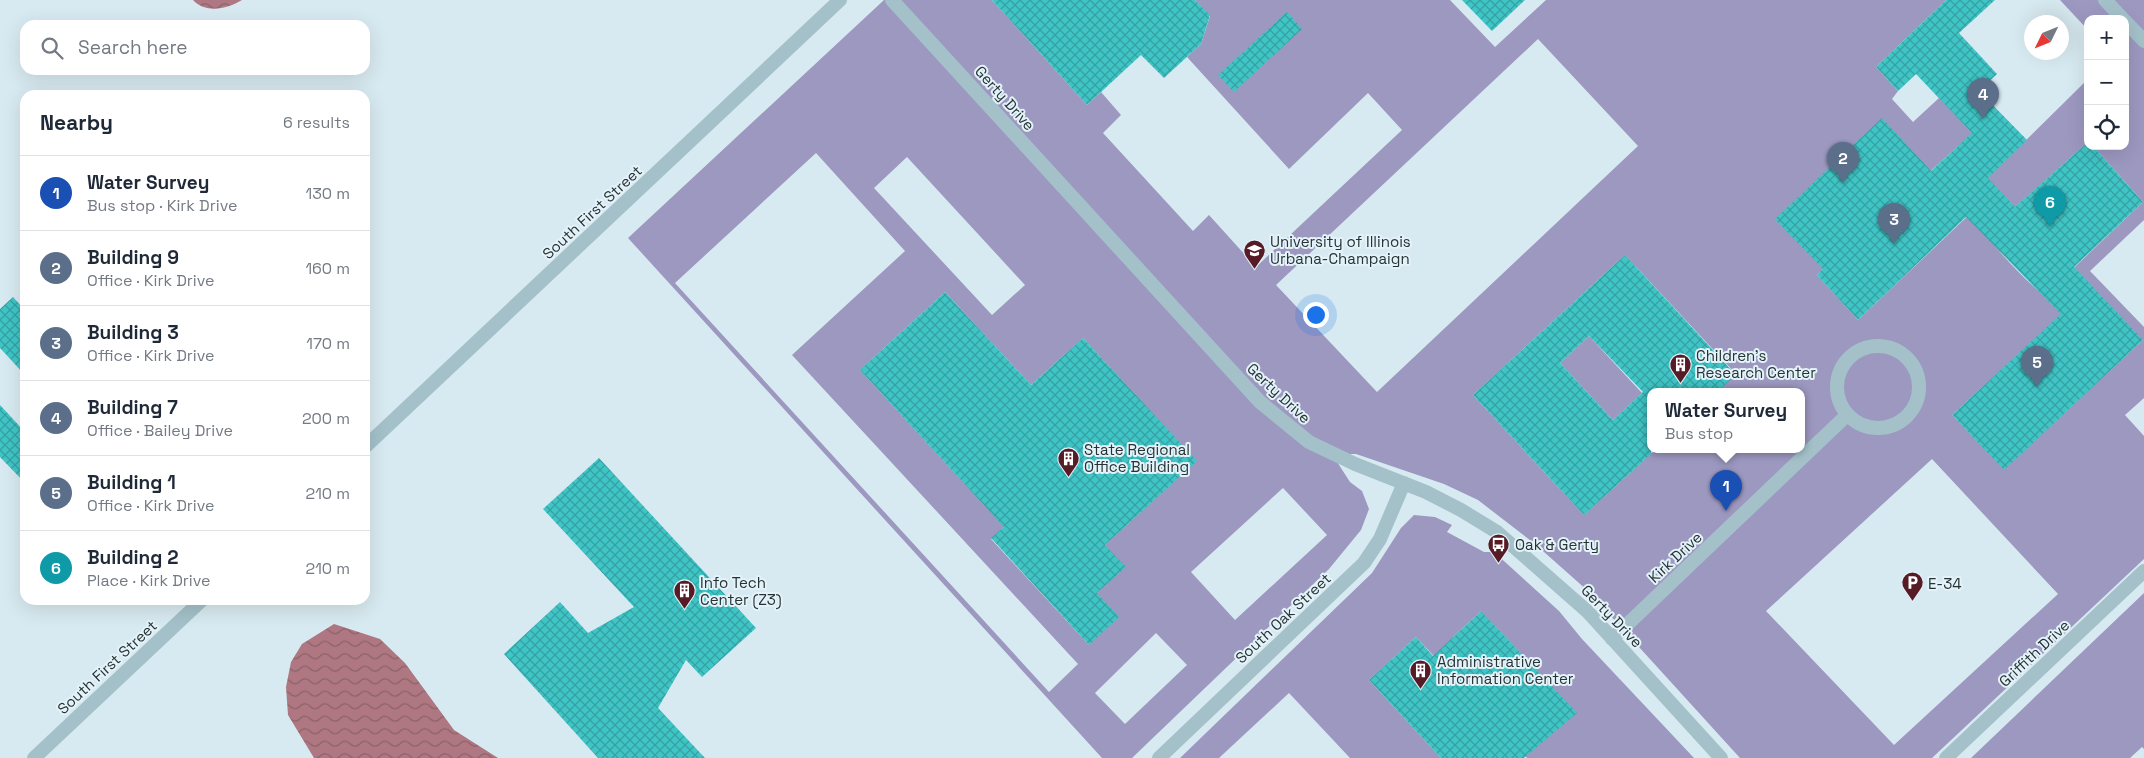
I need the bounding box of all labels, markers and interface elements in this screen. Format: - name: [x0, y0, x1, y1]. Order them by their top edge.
- north arrow: [2024, 15, 2069, 60]
- map controls: [2084, 15, 2129, 150]
- button: +: [2084, 15, 2129, 60]
- search box: [20, 20, 370, 75]
- icon: search: [38, 34, 66, 62]
- text: Search here: [78, 35, 188, 60]
- button: −: [2084, 60, 2129, 105]
- street label: Gerty Drive: [971, 62, 1039, 134]
- pin: 4: [1967, 78, 1999, 119]
- button: locate: [2084, 105, 2129, 150]
- text: Nearby: [40, 109, 113, 136]
- text: 6 results: [283, 112, 350, 133]
- pin: 2: [1827, 142, 1859, 183]
- street label: South First Street: [538, 161, 646, 263]
- text: Water Survey: [87, 170, 209, 195]
- text: 1: [52, 183, 60, 204]
- text: 130 m: [306, 183, 350, 204]
- pin: 6: [2034, 186, 2066, 227]
- text: Bus stop · Kirk Drive: [87, 195, 237, 216]
- pin: 3: [1878, 203, 1910, 244]
- place label: University of Illinois Urbana-Champaign: [1270, 232, 1411, 268]
- school or university icon: University of Illinois Urbana-Champaign: [1242, 238, 1266, 269]
- text: Building 9: [87, 245, 179, 270]
- text: 2: [51, 258, 61, 279]
- text: 160 m: [305, 258, 350, 279]
- text: Office · Kirk Drive: [87, 270, 214, 291]
- your location: [1303, 302, 1329, 328]
- text: Building 3: [87, 320, 179, 345]
- text: 3: [51, 333, 61, 354]
- text: 170 m: [306, 333, 350, 354]
- text: Office · Kirk Drive: [87, 345, 214, 366]
- place label: Children's Research Center: [1696, 346, 1816, 382]
- pin: 5: [2021, 346, 2053, 387]
- building icon: Children's Research Center: [1668, 352, 1692, 383]
- street label: Gerty Drive: [1243, 359, 1315, 427]
- popup: [1647, 388, 1805, 453]
- text: Building 7: [87, 395, 178, 420]
- text: Water Survey: [1665, 398, 1787, 423]
- text: 4: [51, 408, 61, 429]
- text: 200 m: [302, 408, 350, 429]
- text: Office · Bailey Drive: [87, 420, 233, 441]
- text: Bus stop: [1665, 423, 1733, 444]
- place label: State Regional Office Building: [1084, 440, 1190, 476]
- building icon: State Regional Office Building: [1056, 446, 1080, 477]
- text: Building 1: [87, 470, 176, 495]
- pin: 1: [1710, 470, 1742, 511]
- text: 5: [51, 483, 61, 504]
- text: 210 m: [306, 483, 350, 504]
- text: Office · Kirk Drive: [87, 495, 214, 516]
- street label: Kirk Drive: [1644, 527, 1706, 587]
- bus stop icon: Oak & Gerty: [1487, 532, 1511, 563]
- place label: Oak & Gerty: [1515, 535, 1599, 554]
- text: Building 2: [87, 545, 179, 570]
- text: 6: [51, 558, 61, 579]
- text: 210 m: [306, 558, 350, 579]
- street label: South Oak Street: [1231, 569, 1335, 667]
- text: Place · Kirk Drive: [87, 570, 211, 591]
- parking icon: E-34: [1900, 571, 1924, 602]
- place label: Info Tech Center (Z3): [700, 573, 782, 610]
- place label: E-34: [1928, 574, 1962, 593]
- building icon: Info Tech Center (Z3): [672, 579, 696, 610]
- street label: Gerty Drive: [1577, 581, 1647, 652]
- street label: Griffith Drive: [1995, 615, 2073, 691]
- street label: South First Street: [53, 616, 161, 718]
- place label: Administrative Information Center: [1437, 652, 1574, 688]
- building icon: Administrative Information Center: [1409, 658, 1433, 689]

